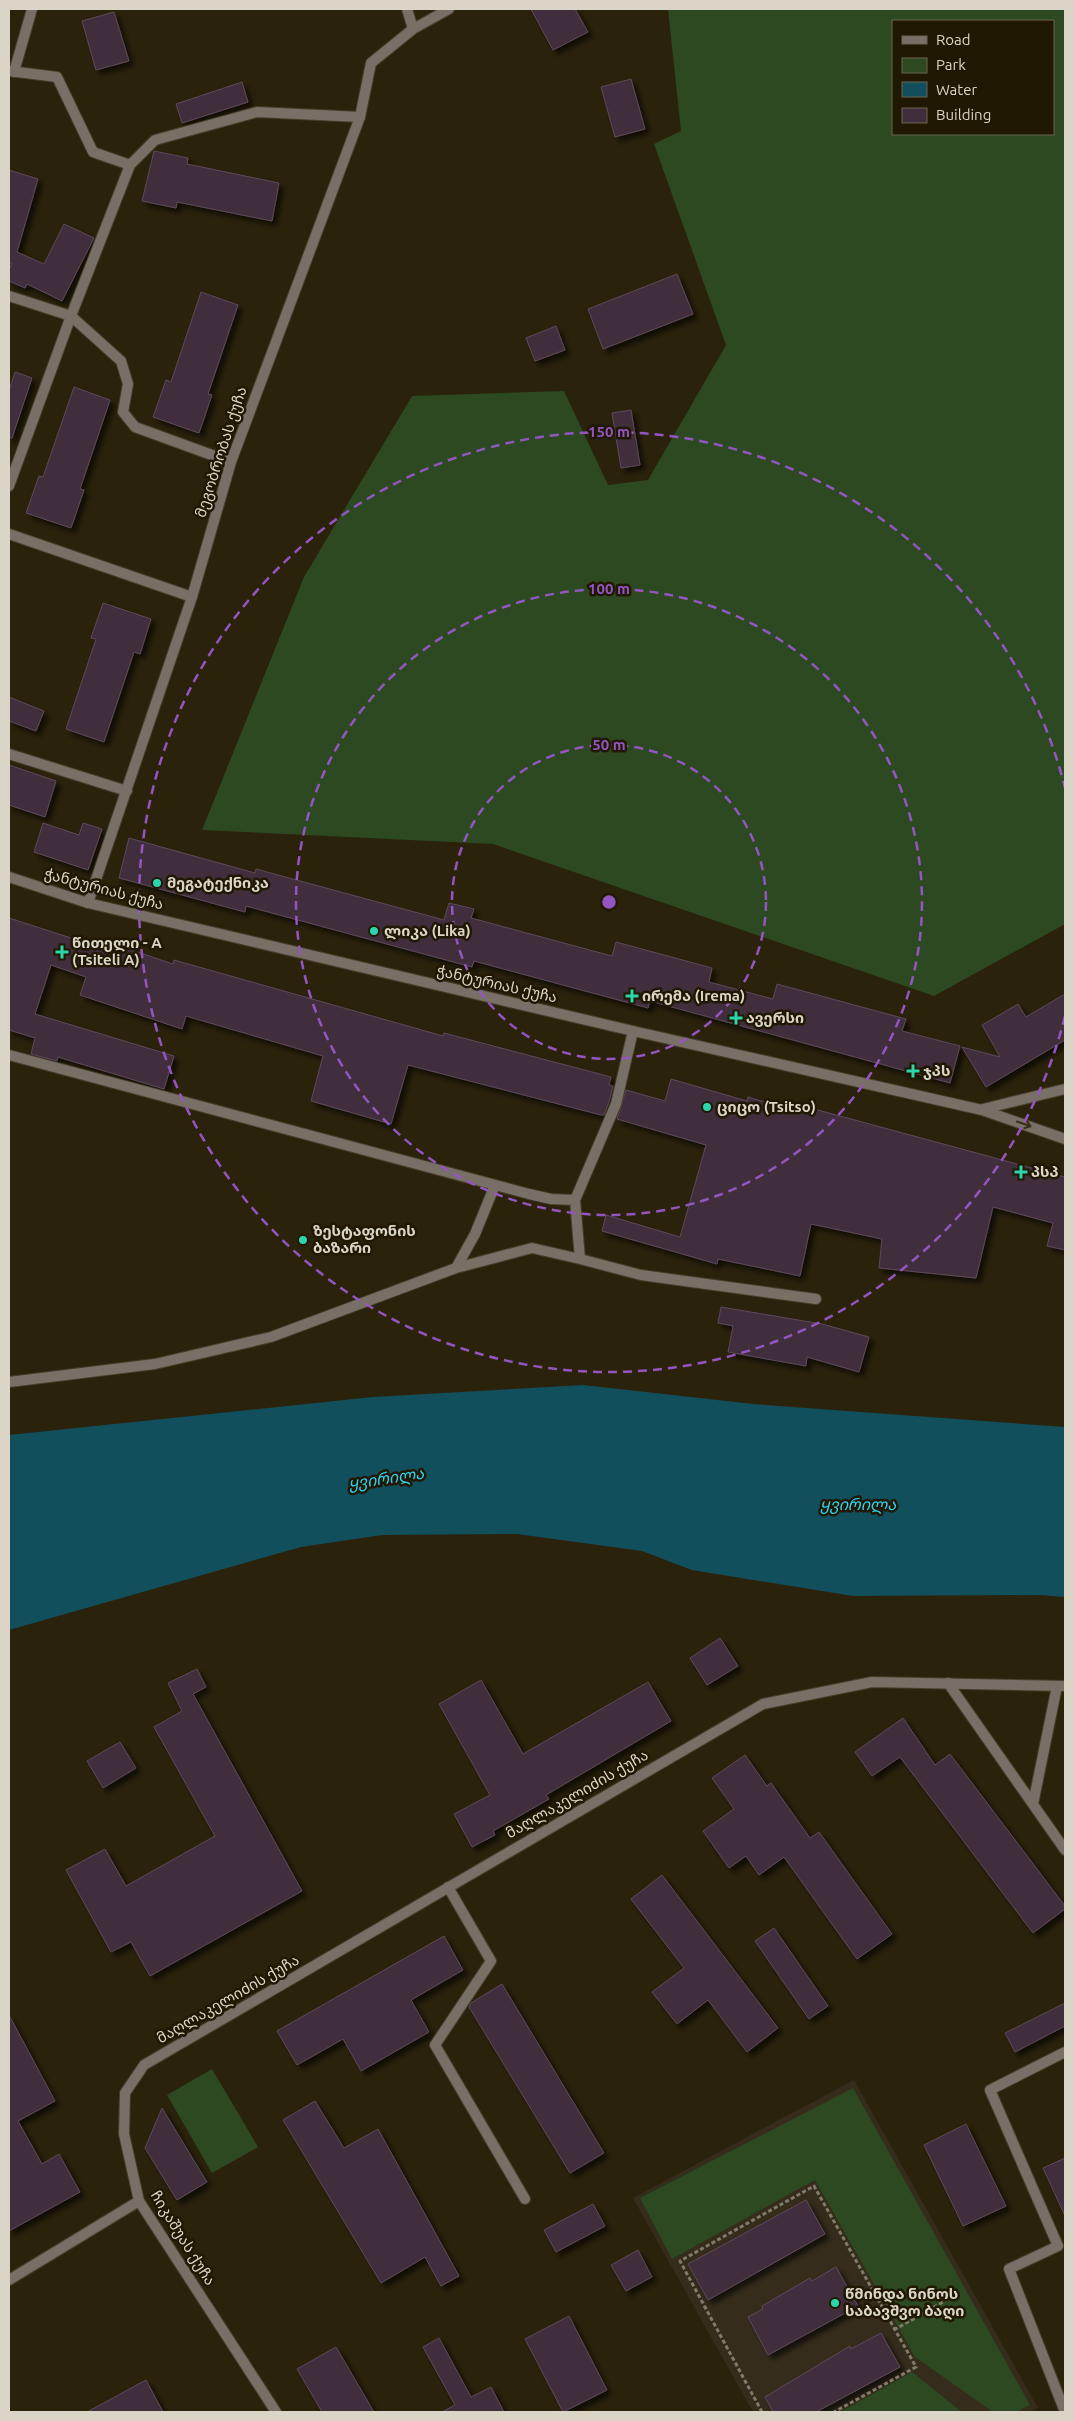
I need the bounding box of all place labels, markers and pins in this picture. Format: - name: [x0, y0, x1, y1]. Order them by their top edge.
- place label: მეგატექნიკა: [167, 874, 269, 892]
- marker: მეგატექნიკა: [151, 877, 163, 889]
- centre of rings: [600, 893, 618, 911]
- place label: ლიკა (Lika): [384, 922, 471, 940]
- marker: ლიკა (Lika): [368, 925, 380, 937]
- place label: წითელი - A (Tsiteli A): [72, 934, 162, 968]
- marker: წითელი - A (Tsiteli A): [56, 946, 68, 958]
- place label: ირემა (Irema): [642, 987, 745, 1005]
- marker: ირემა (Irema): [626, 990, 638, 1002]
- place label: ავერსი: [746, 1009, 804, 1027]
- marker: ავერსი: [730, 1012, 742, 1024]
- place label: ჯპს: [923, 1062, 950, 1080]
- marker: ჯპს: [907, 1065, 919, 1077]
- place label: ციცო (Tsitso): [717, 1098, 816, 1116]
- marker: ციცო (Tsitso): [701, 1101, 713, 1113]
- place label: პსპ: [1031, 1163, 1059, 1180]
- marker: პსპ: [1015, 1166, 1027, 1178]
- place label: ზესტაფონის ბაზარი: [313, 1222, 416, 1256]
- marker: ზესტაფონის ბაზარი: [297, 1234, 309, 1246]
- place label: წმინდა ნინოს საბავშვო ბაღი: [845, 2285, 964, 2320]
- marker: წმინდა ნინოს საბავშვო ბაღი: [829, 2297, 841, 2309]

